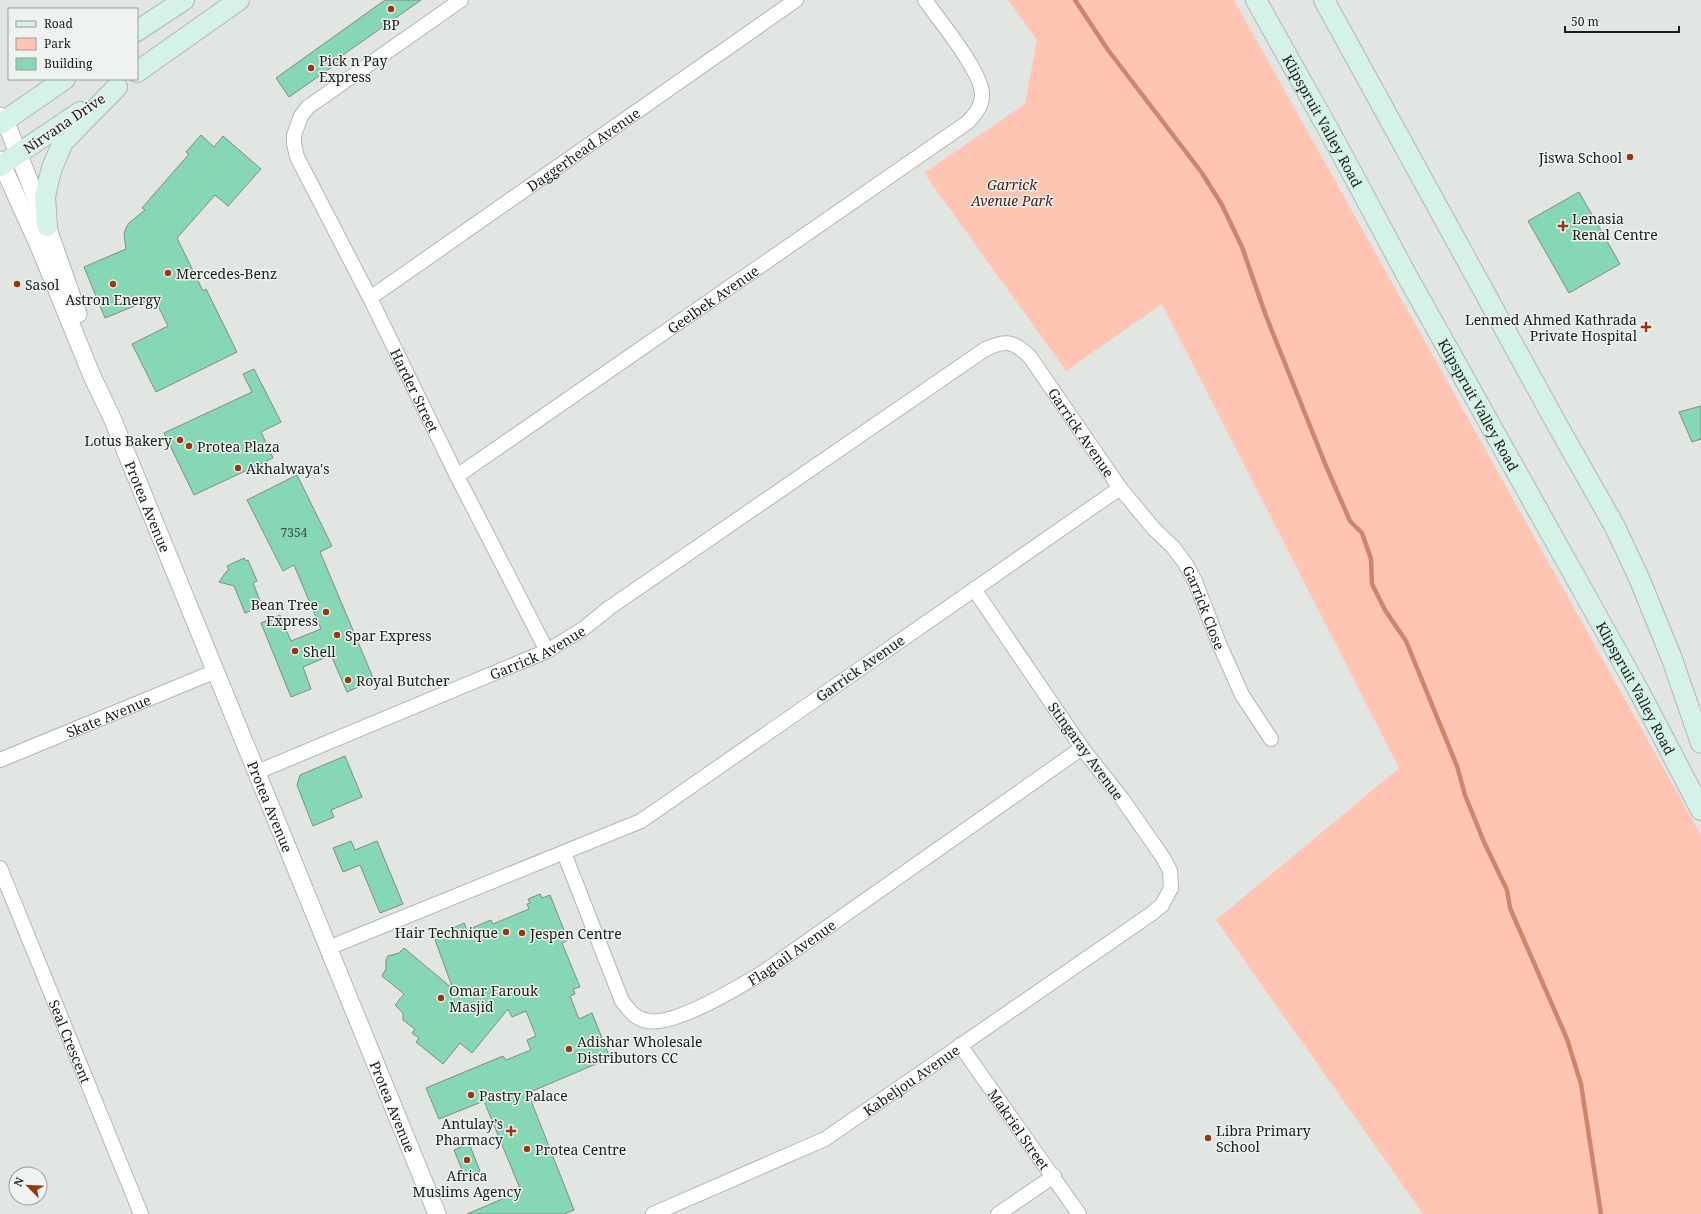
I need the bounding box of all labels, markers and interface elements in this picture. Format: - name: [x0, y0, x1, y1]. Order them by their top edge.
- marker: BP: [386, 4, 396, 14]
- legend: [8, 8, 138, 80]
- scale bar: [1565, 8, 1679, 34]
- text: 50 m: [1571, 13, 1599, 30]
- text: Road: [44, 15, 74, 32]
- place label: BP: [382, 15, 400, 34]
- text: Park: [44, 35, 72, 52]
- place label: Pick n Pay Express: [319, 51, 387, 86]
- street label: Klipspruit Valley Road: [1279, 51, 1367, 191]
- text: Building: [44, 55, 93, 72]
- marker: Pick n Pay Express: [306, 63, 316, 73]
- street label: Nirvana Drive: [19, 89, 109, 157]
- street label: Daggerhead Avenue: [523, 103, 643, 195]
- place label: Jiswa School: [1538, 148, 1623, 167]
- marker: Jiswa School: [1625, 152, 1635, 162]
- park label: Garrick Avenue Park: [970, 175, 1054, 210]
- place label: Lenasia Renal Centre: [1572, 209, 1658, 244]
- marker: Lenasia Renal Centre: [1557, 220, 1569, 232]
- street label: Geelbek Avenue: [663, 261, 762, 337]
- place label: Mercedes-Benz: [176, 264, 277, 283]
- marker: Mercedes-Benz: [163, 268, 173, 278]
- place label: Sasol: [25, 275, 60, 294]
- marker: Sasol: [12, 279, 22, 289]
- marker: Astron Energy: [108, 279, 118, 289]
- place label: Astron Energy: [65, 290, 161, 309]
- place label: Lenmed Ahmed Kathrada Private Hospital: [1465, 310, 1638, 345]
- marker: Lenmed Ahmed Kathrada Private Hospital: [1640, 321, 1652, 333]
- street label: Klipspruit Valley Road: [1434, 335, 1524, 475]
- street label: Harder Street: [386, 345, 444, 435]
- street label: Garrick Avenue: [1044, 384, 1119, 481]
- place label: Lotus Bakery: [84, 431, 172, 450]
- marker: Lotus Bakery: [175, 435, 185, 445]
- place label: Protea Plaza: [197, 437, 280, 456]
- marker: Protea Plaza: [184, 441, 194, 451]
- street label: Protea Avenue: [121, 458, 175, 555]
- place label: Akhalwaya's: [246, 459, 329, 478]
- marker: Akhalwaya's: [233, 463, 243, 473]
- house number: 7354: [281, 524, 308, 541]
- street label: Garrick Close: [1179, 562, 1230, 652]
- place label: Bean Tree Express: [251, 595, 318, 630]
- marker: Bean Tree Express: [321, 607, 331, 617]
- street label: Klipspruit Valley Road: [1592, 618, 1680, 758]
- street label: Garrick Avenue: [487, 620, 589, 683]
- place label: Spar Express: [345, 626, 431, 645]
- marker: Spar Express: [332, 630, 342, 640]
- street label: Garrick Avenue: [812, 630, 908, 706]
- place label: Shell: [303, 642, 336, 661]
- marker: Shell: [290, 646, 300, 656]
- place label: Royal Butcher: [356, 671, 450, 690]
- marker: Royal Butcher: [343, 675, 353, 685]
- street label: Skate Avenue: [63, 690, 153, 741]
- street label: Stingaray Avenue: [1044, 698, 1128, 804]
- street label: Protea Avenue: [243, 758, 298, 855]
- street label: Flagtail Avenue: [744, 915, 839, 989]
- place label: Hair Technique: [395, 923, 498, 942]
- place label: Jespen Centre: [529, 924, 622, 943]
- marker: Hair Technique: [501, 927, 511, 937]
- marker: Jespen Centre: [517, 928, 527, 938]
- place label: Omar Farouk Masjid: [449, 981, 539, 1016]
- marker: Omar Farouk Masjid: [436, 993, 446, 1003]
- street label: Seal Crescent: [45, 997, 96, 1086]
- place label: Adishar Wholesale Distributors CC: [577, 1032, 702, 1067]
- street label: Kabeljou Avenue: [859, 1040, 963, 1120]
- marker: Adishar Wholesale Distributors CC: [564, 1044, 574, 1054]
- street label: Protea Avenue: [366, 1058, 420, 1155]
- street label: Makriel Street: [984, 1085, 1054, 1174]
- place label: Pastry Palace: [479, 1086, 568, 1105]
- marker: Pastry Palace: [466, 1090, 476, 1100]
- place label: Antulay’s Pharmacy: [435, 1114, 503, 1149]
- place label: Libra Primary School: [1216, 1121, 1311, 1156]
- marker: Antulay’s Pharmacy: [506, 1126, 516, 1136]
- marker: Libra Primary School: [1203, 1133, 1213, 1143]
- place label: Protea Centre: [535, 1140, 626, 1159]
- marker: Protea Centre: [522, 1144, 532, 1154]
- marker: Africa Muslims Agency: [462, 1155, 472, 1165]
- north arrow: [8, 1166, 48, 1206]
- place label: Africa Muslims Agency: [413, 1166, 521, 1201]
- text: N: [10, 1174, 27, 1189]

